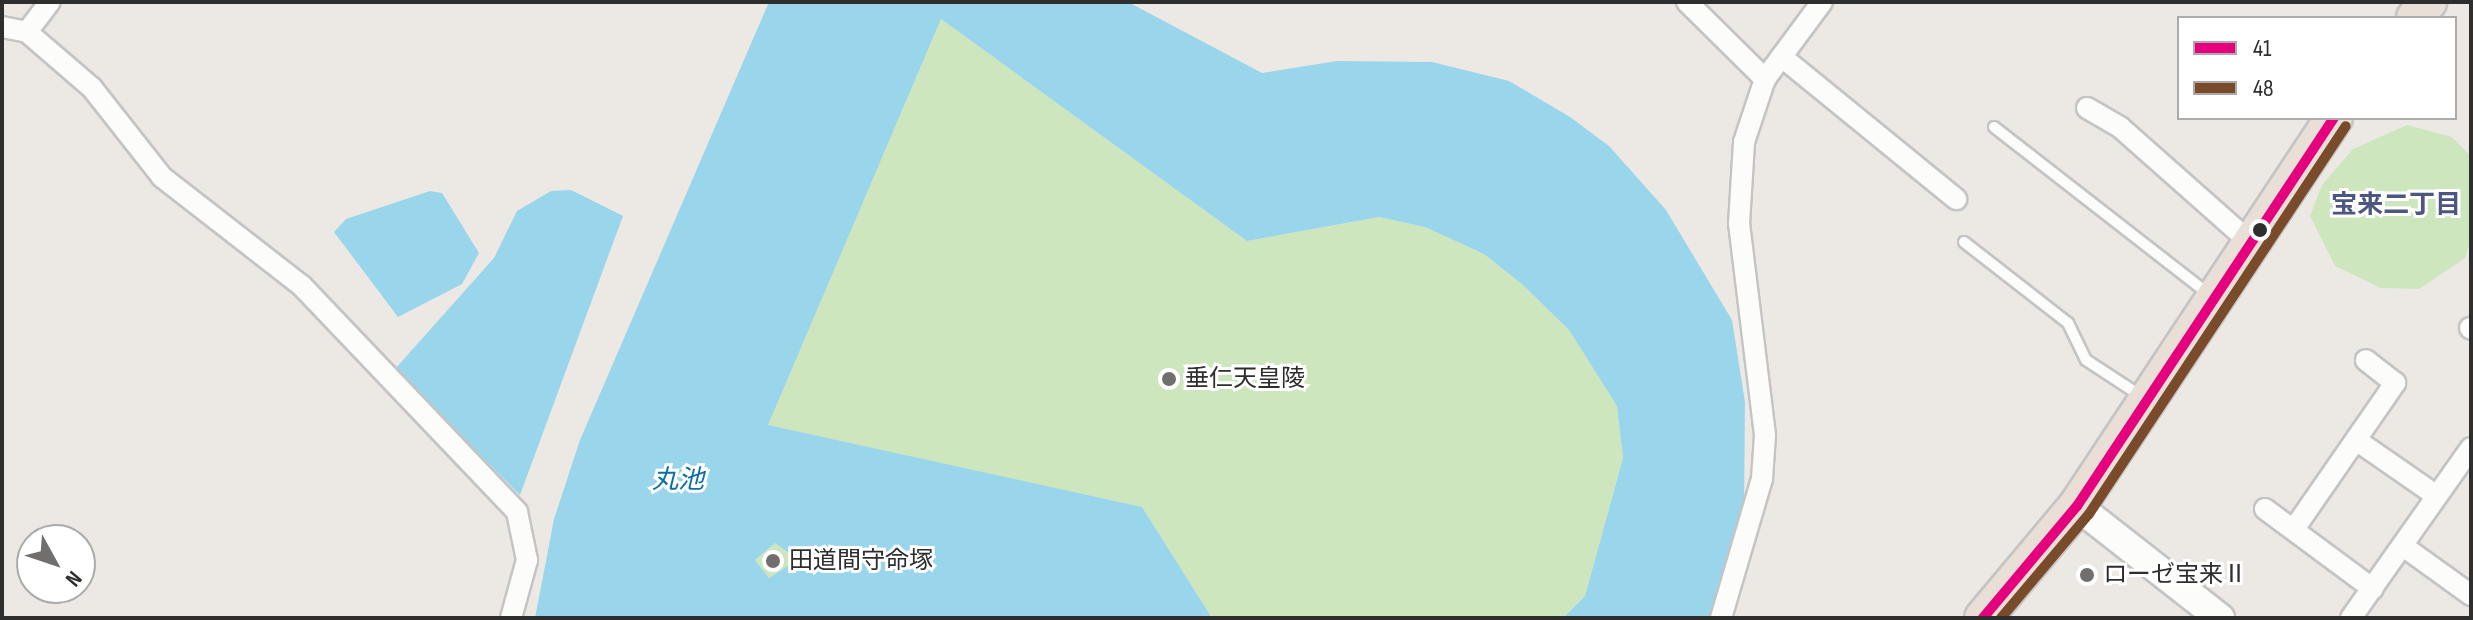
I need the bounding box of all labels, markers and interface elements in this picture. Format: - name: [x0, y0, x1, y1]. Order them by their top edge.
- legend: [2177, 16, 2457, 120]
- text: 41: [2253, 34, 2272, 63]
- text: 48: [2253, 74, 2274, 103]
- district label: 宝来二丁目: [2331, 190, 2461, 222]
- unlabelled marker: [2252, 222, 2268, 238]
- place label: 垂仁天皇陵: [1185, 365, 1305, 393]
- marker: 垂仁天皇陵: [1160, 370, 1178, 388]
- water label: 丸池: [652, 465, 704, 497]
- north arrow: [16, 524, 96, 604]
- place label: 田道間守命塚: [789, 547, 933, 575]
- marker: 田道間守命塚: [764, 552, 782, 570]
- place label: ローゼ宝来Ⅱ: [2103, 561, 2247, 589]
- text: N: [59, 565, 87, 592]
- marker: ローゼ宝来Ⅱ: [2078, 566, 2096, 584]

